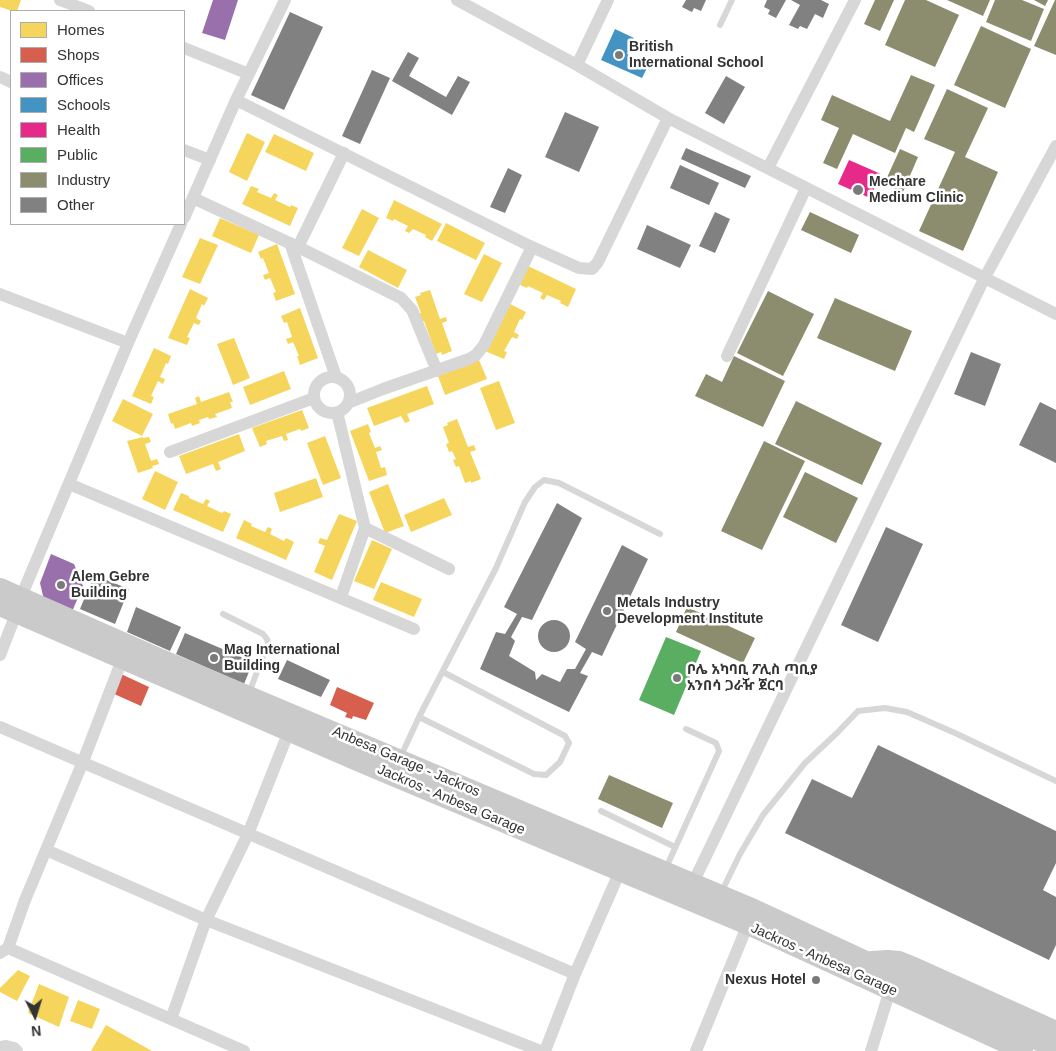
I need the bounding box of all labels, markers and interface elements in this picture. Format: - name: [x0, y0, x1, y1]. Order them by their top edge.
- legend: [10, 10, 185, 225]
- text: Homes: [57, 21, 105, 38]
- place label: British International School: [629, 39, 764, 72]
- text: Shops: [57, 46, 100, 63]
- marker: British International School: [613, 49, 625, 61]
- text: Offices: [57, 71, 103, 88]
- text: Schools: [57, 96, 110, 113]
- text: Health: [57, 121, 100, 138]
- text: Public: [57, 146, 98, 163]
- text: Industry: [57, 171, 110, 188]
- place label: Mechare Medium Clinic: [869, 174, 964, 206]
- marker: Mechare Medium Clinic: [851, 183, 865, 197]
- text: Other: [57, 196, 95, 213]
- place label: Alem Gebre Building: [71, 569, 150, 602]
- marker: Alem Gebre Building: [55, 579, 67, 591]
- place label: Metals Industry Development Institute: [617, 595, 763, 628]
- marker: Metals Industry Development Institute: [601, 605, 613, 617]
- place label: Mag International Building: [224, 642, 340, 674]
- marker: Mag International Building: [208, 652, 220, 664]
- place label: ቦሌ አካባቢ ፖሊስ ጣቢያ አንበሳ ጋራዥ ጀርባ: [687, 662, 818, 694]
- marker: ቦሌ አካባቢ ፖሊስ ጣቢያ አንበሳ ጋራዥ ጀርባ: [671, 672, 683, 684]
- street label: Anbesa Garage - Jackros: [330, 723, 482, 801]
- street label: Jackros - Anbesa Garage: [375, 761, 527, 839]
- street label: Jackros - Anbesa Garage: [748, 920, 900, 1000]
- place label: Nexus Hotel: [725, 972, 806, 988]
- marker: Nexus Hotel: [810, 974, 822, 986]
- north arrow: [10, 991, 60, 1041]
- text: N: [31, 1023, 42, 1039]

